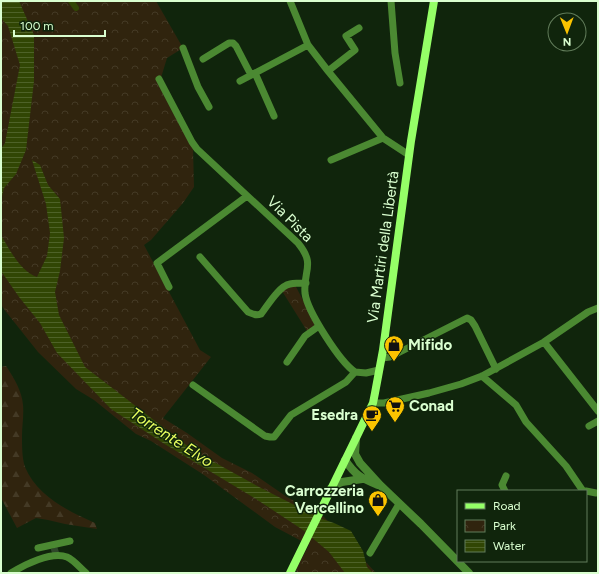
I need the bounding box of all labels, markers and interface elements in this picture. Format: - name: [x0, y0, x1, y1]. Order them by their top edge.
- scale bar: [14, 12, 105, 38]
- north arrow: [547, 12, 587, 52]
- text: 100 m: [20, 19, 54, 33]
- text: N: [563, 35, 572, 48]
- street label: Via Martiri della Libertà: [363, 170, 403, 324]
- street label: Via Pista: [263, 192, 317, 246]
- shop icon: Mifido: [383, 334, 405, 362]
- place label: Mifido: [408, 336, 453, 354]
- supermarket icon: Conad: [384, 395, 406, 423]
- place label: Conad: [409, 397, 454, 415]
- water label: Torrente Elvo: [127, 404, 217, 471]
- cafe icon: Esedra: [361, 404, 383, 432]
- place label: Esedra: [311, 406, 358, 424]
- place label: Carrozzeria Vercellino: [285, 482, 364, 517]
- shop icon: Carrozzeria Vercellino: [367, 489, 389, 517]
- legend: [457, 490, 587, 562]
- text: Road: [493, 499, 521, 513]
- text: Park: [493, 519, 516, 533]
- text: Water: [493, 539, 525, 553]

